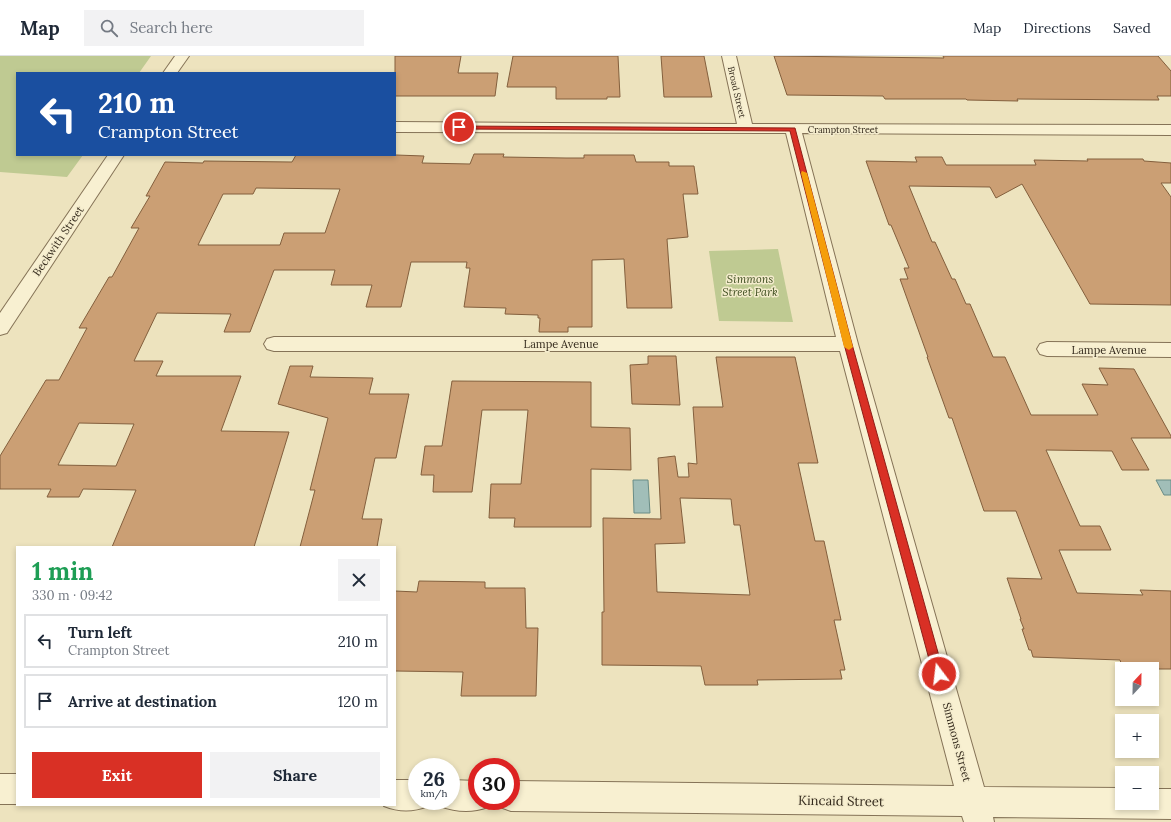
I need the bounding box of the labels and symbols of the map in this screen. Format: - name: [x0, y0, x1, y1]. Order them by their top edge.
- street label: Broad Street: [726, 65, 748, 119]
- pin: [442, 110, 476, 144]
- street label: Crampton Street: [808, 124, 879, 135]
- street label: Beckwith Street: [29, 203, 87, 279]
- park label: Simmons Street Park: [722, 272, 778, 299]
- street label: Lampe Avenue: [524, 337, 598, 351]
- street label: Lampe Avenue: [1072, 343, 1146, 357]
- position arrow: [918, 653, 960, 695]
- north arrow: [1115, 662, 1159, 706]
- street label: Simmons Street: [940, 701, 974, 784]
- speed limit sign: 30: [468, 758, 520, 810]
- street label: Kincaid Street: [798, 792, 884, 810]

